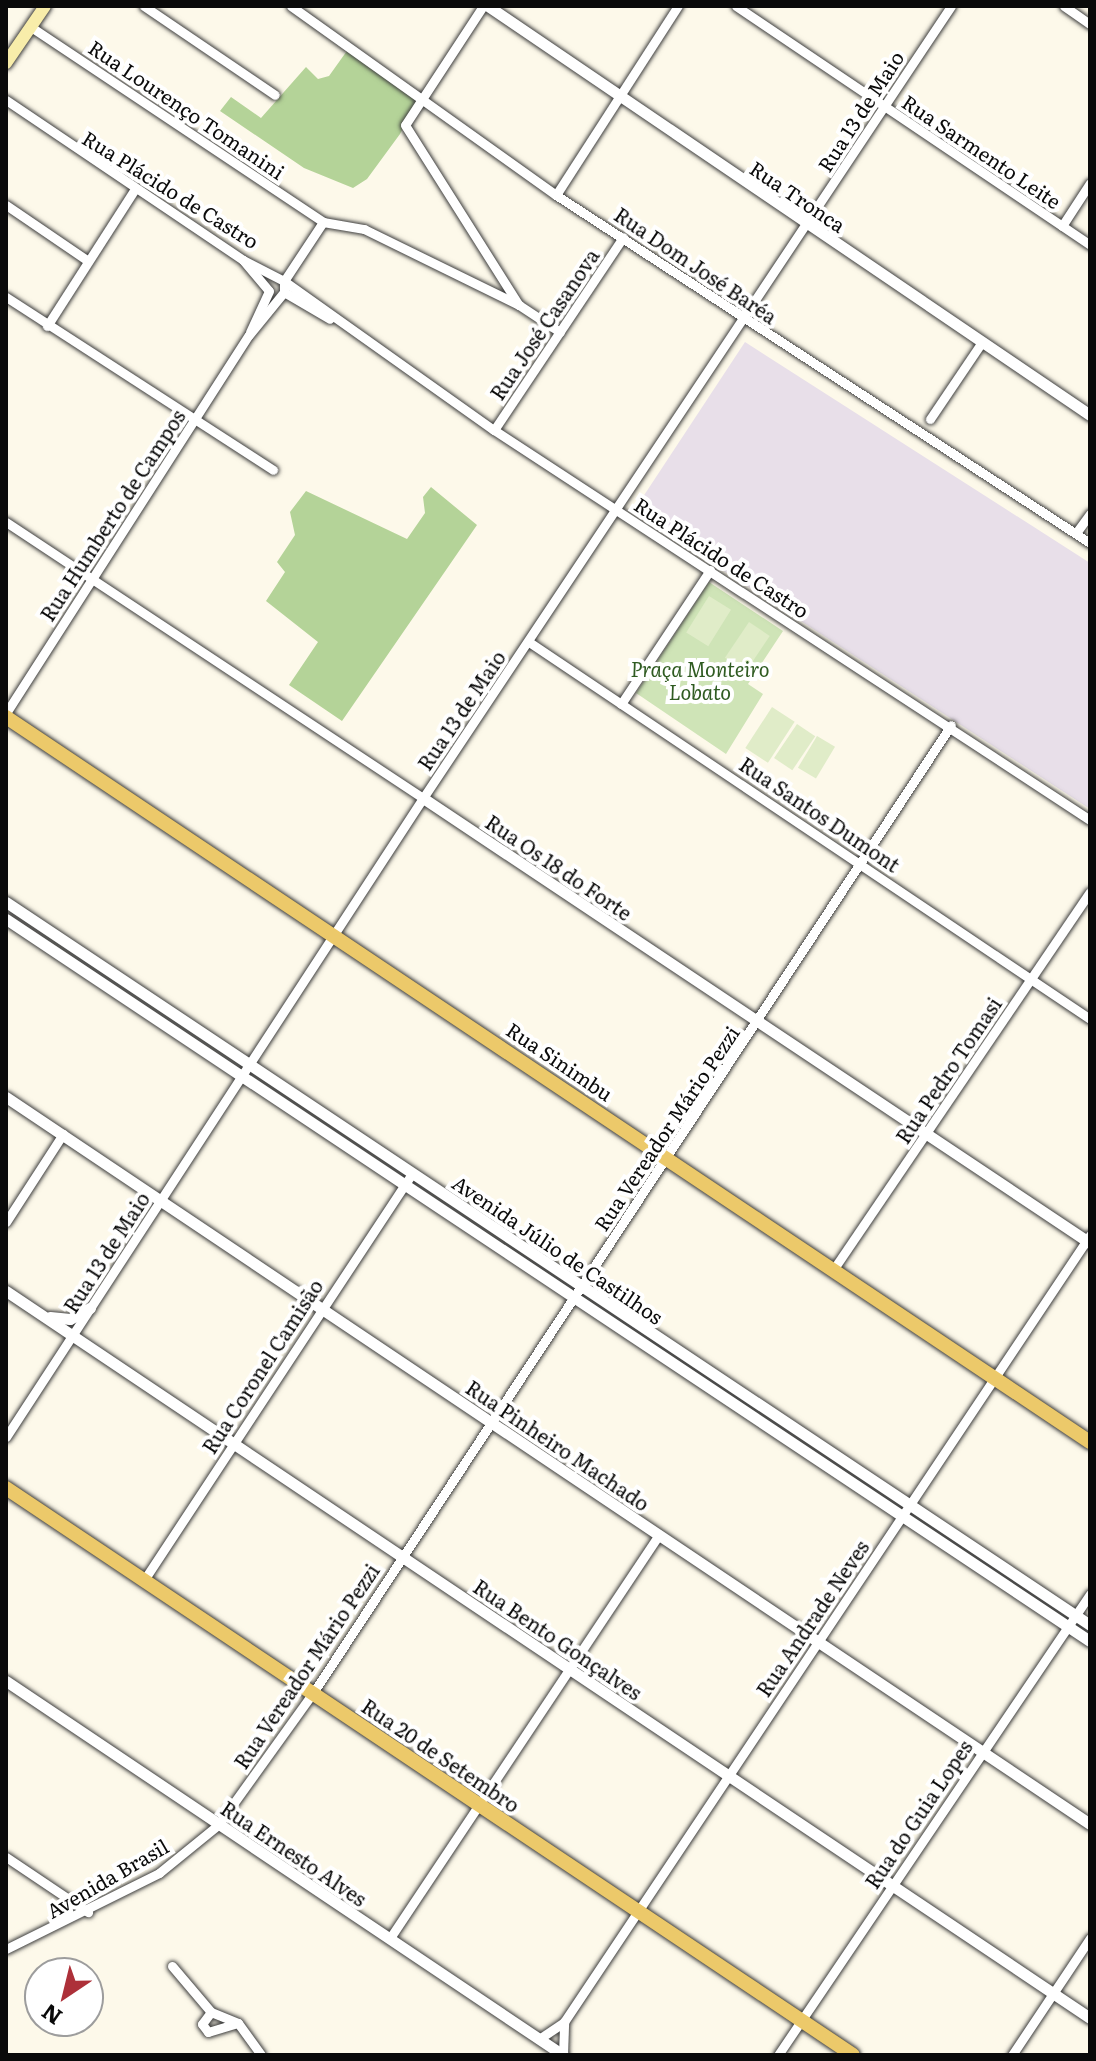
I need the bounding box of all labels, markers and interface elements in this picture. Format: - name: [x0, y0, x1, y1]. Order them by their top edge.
- street label: Rua Lourenço Tomanini: [85, 34, 289, 184]
- street label: Rua 13 de Maio: [812, 46, 908, 176]
- street label: Rua Sarmento Leite: [898, 89, 1066, 213]
- street label: Rua Plácido de Castro: [79, 125, 263, 253]
- street label: Rua Tronca: [746, 155, 850, 237]
- street label: Rua Dom José Baréa: [610, 202, 782, 328]
- street label: Rua José Casanova: [485, 244, 603, 404]
- street label: Rua Humberto de Campos: [35, 405, 189, 625]
- street label: Rua Plácido de Castro: [630, 492, 814, 622]
- street label: Rua 13 de Maio: [412, 646, 510, 774]
- park label: Praça Monteiro Lobato: [630, 656, 770, 703]
- street label: Rua Santos Dumont: [735, 751, 905, 877]
- street label: Rua Os 18 do Forte: [481, 809, 637, 925]
- street label: Rua Pedro Tomasi: [890, 992, 1006, 1148]
- street label: Rua Sinimbu: [502, 1017, 618, 1105]
- street label: Rua Vereador Mário Pezzi: [588, 1021, 744, 1235]
- street label: Avenida Júlio de Castilhos: [448, 1170, 668, 1328]
- street label: Rua 13 de Maio: [58, 1187, 154, 1317]
- street label: Rua Coronel Camisão: [197, 1274, 327, 1458]
- street label: Rua Pinheiro Machado: [462, 1375, 654, 1515]
- street label: Rua Andrade Neves: [751, 1535, 873, 1701]
- street label: Rua Vereador Mário Pezzi: [228, 1559, 384, 1773]
- street label: Rua Bento Gonçalves: [469, 1574, 647, 1704]
- street label: Rua 20 de Setembro: [358, 1693, 524, 1817]
- street label: Rua do Guia Lopes: [859, 1735, 977, 1893]
- street label: Rua Ernesto Alves: [217, 1795, 371, 1911]
- street label: Avenida Brasil: [42, 1833, 172, 1923]
- north arrow: [24, 1957, 104, 2037]
- text: N: [34, 1997, 68, 2034]

